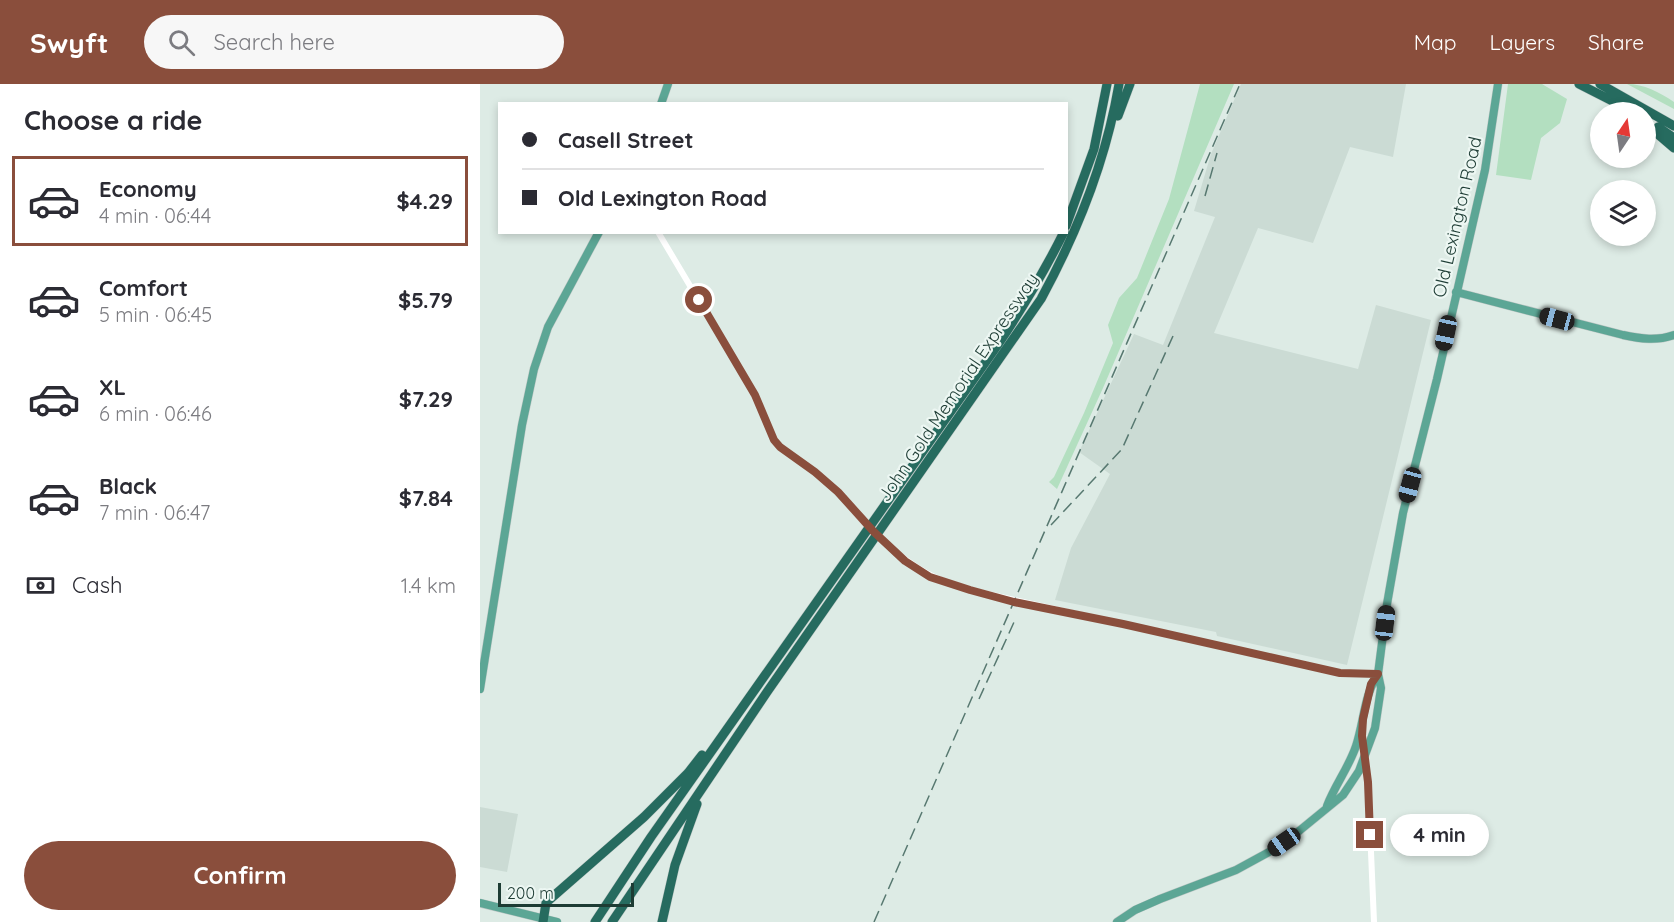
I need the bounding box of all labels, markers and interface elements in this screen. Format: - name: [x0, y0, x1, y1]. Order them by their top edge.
- search box: [144, 15, 564, 69]
- text: Swyft: [30, 25, 108, 60]
- icon: search: [165, 26, 198, 59]
- text: Search here: [213, 28, 335, 56]
- text: Map: [1414, 29, 1457, 55]
- text: Layers: [1490, 29, 1555, 55]
- text: Share: [1588, 29, 1644, 55]
- north arrow: [1590, 102, 1656, 168]
- map controls: [1590, 102, 1656, 246]
- text: Choose a ride: [24, 103, 202, 137]
- text: Casell Street: [558, 126, 693, 154]
- street label: Old Lexington Road: [1427, 134, 1487, 300]
- icon: car: [27, 174, 81, 228]
- text: Economy: [99, 175, 197, 203]
- button: layers: [1590, 180, 1656, 246]
- text: Old Lexington Road: [558, 184, 767, 212]
- text: $4.29: [396, 187, 453, 215]
- text: 4 min · 06:44: [99, 203, 211, 228]
- street label: John Gold Memorial Expressway: [873, 268, 1043, 506]
- icon: car: [27, 273, 81, 327]
- text: Comfort: [99, 274, 188, 302]
- text: $5.79: [398, 286, 453, 314]
- route start: [685, 286, 712, 313]
- text: 5 min · 06:45: [99, 302, 212, 327]
- car: [1537, 306, 1577, 332]
- car: [1433, 314, 1459, 352]
- icon: car: [27, 372, 81, 426]
- text: XL: [99, 373, 126, 401]
- text: $7.29: [399, 385, 453, 413]
- text: 6 min · 06:46: [99, 401, 212, 426]
- car: [1397, 465, 1423, 505]
- icon: car: [27, 471, 81, 525]
- text: Black: [99, 472, 157, 500]
- text: $7.84: [399, 484, 453, 512]
- text: 7 min · 06:47: [99, 500, 210, 525]
- icon: cash: [24, 569, 57, 602]
- text: Cash: [72, 571, 123, 599]
- text: 1.4 km: [401, 573, 456, 598]
- car: [1374, 604, 1396, 642]
- callout: 4 min: [1391, 814, 1490, 856]
- route end: [1356, 821, 1383, 848]
- text: 4 min: [1413, 822, 1466, 847]
- car: [1264, 824, 1304, 860]
- button: Confirm: [24, 841, 456, 910]
- scale bar: [498, 880, 634, 908]
- text: 200 m: [507, 883, 554, 903]

